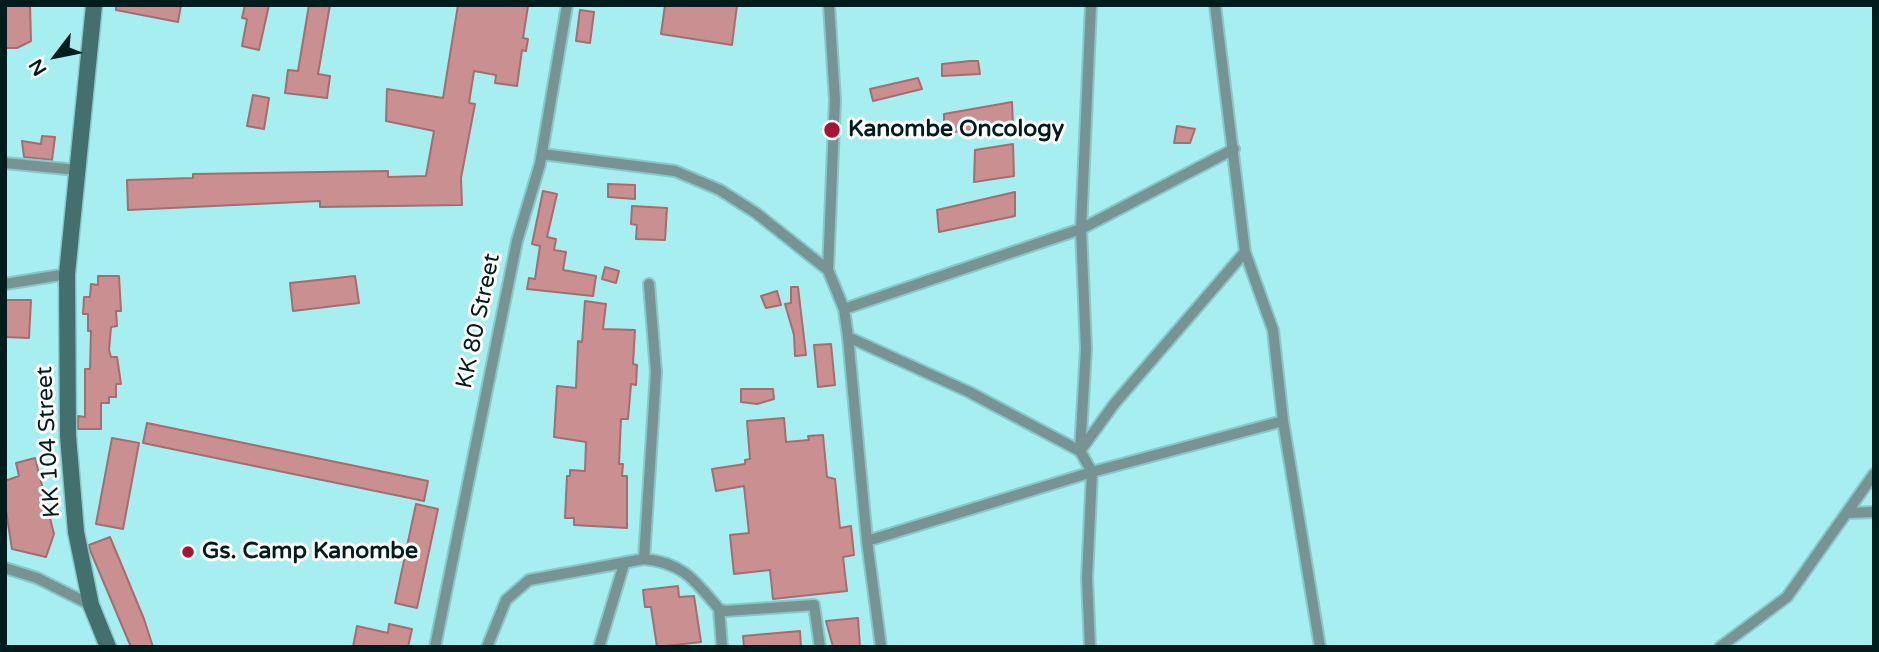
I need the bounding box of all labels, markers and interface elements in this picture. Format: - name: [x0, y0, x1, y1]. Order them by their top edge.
- north arrow: [21, 21, 91, 91]
- text: N: [25, 55, 52, 79]
- place label: Kanombe Oncology: [848, 116, 1064, 144]
- marker: Kanombe Oncology: [822, 120, 842, 140]
- street label: KK 80 Street: [451, 251, 507, 391]
- street label: KK 104 Street: [31, 365, 67, 519]
- place label: Gs. Camp Kanombe: [202, 538, 418, 566]
- marker: Gs. Camp Kanombe: [180, 544, 196, 560]

